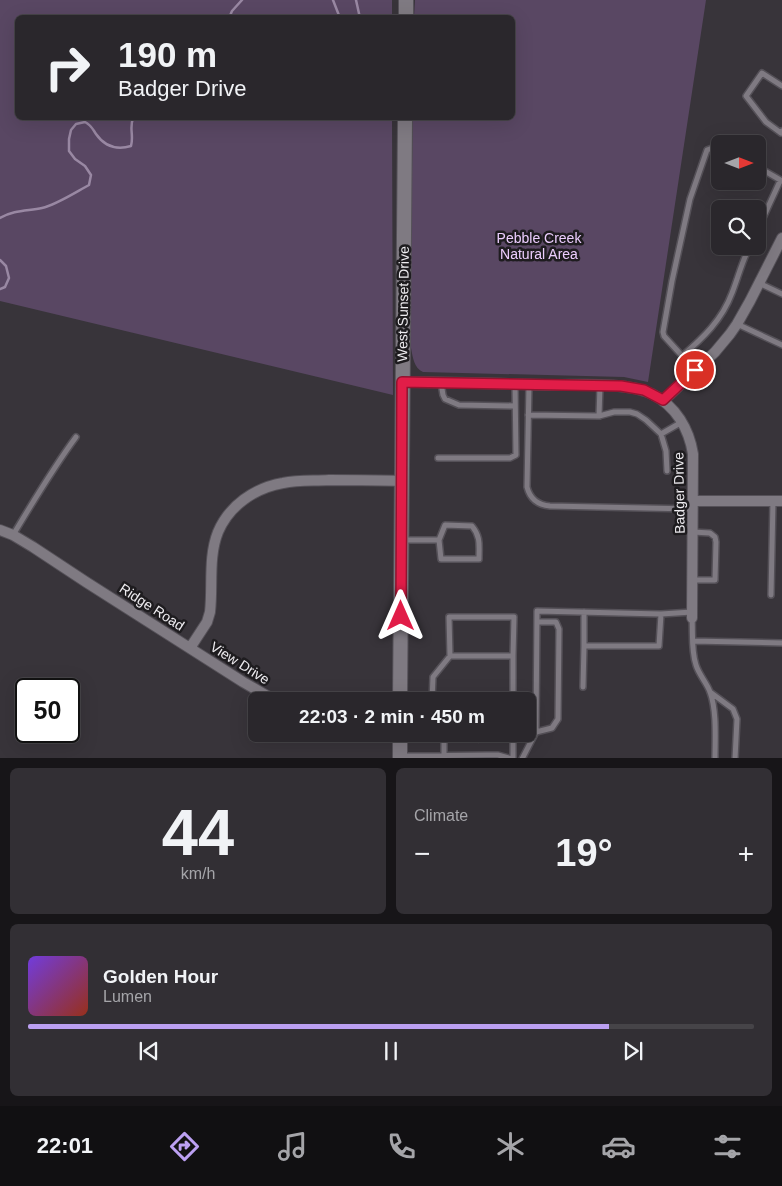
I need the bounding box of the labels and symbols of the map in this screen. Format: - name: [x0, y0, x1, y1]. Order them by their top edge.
- north arrow: [711, 135, 766, 190]
- park label: Pebble Creek Natural Area: [497, 230, 582, 262]
- street label: West Sunset Drive: [394, 246, 412, 362]
- pin: [674, 349, 716, 391]
- street label: Badger Drive: [670, 452, 688, 534]
- street label: Ridge Road: [117, 580, 187, 634]
- position arrow: [374, 589, 426, 641]
- street label: View Drive: [207, 639, 273, 688]
- speed limit sign: 50: [15, 678, 80, 743]

